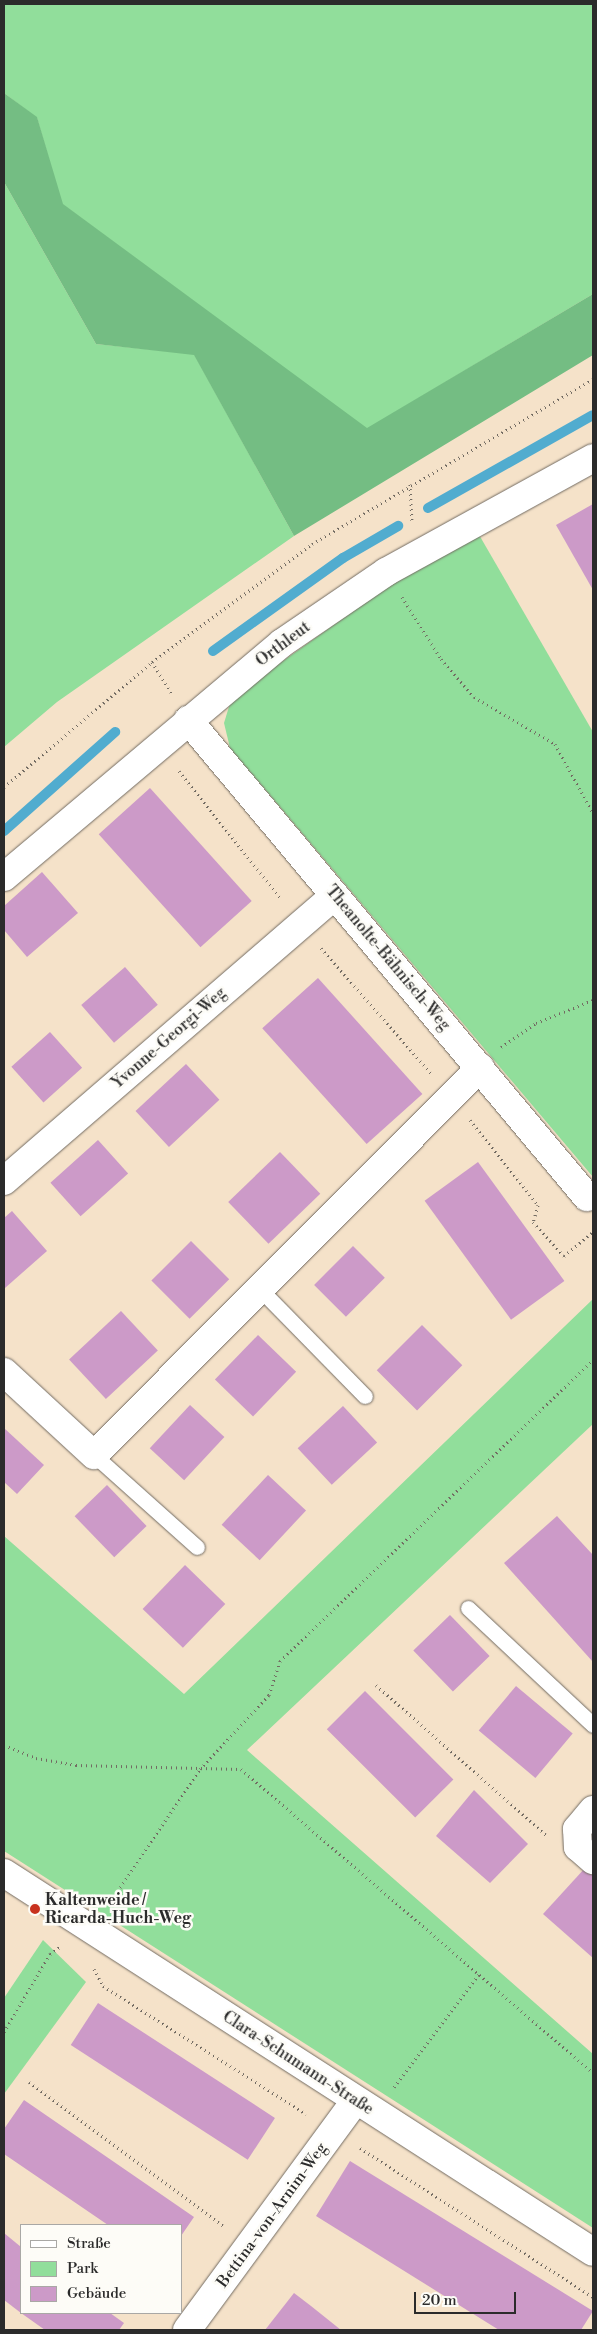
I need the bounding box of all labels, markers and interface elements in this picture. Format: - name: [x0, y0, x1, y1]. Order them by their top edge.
- street label: Orthleut: [252, 617, 314, 671]
- street label: Theanolte-Bähnisch-Weg: [322, 882, 454, 1034]
- street label: Yvonne-Georgi-Weg: [108, 983, 230, 1093]
- place label: Kaltenweide / Ricarda-Huch-Weg: [45, 1890, 191, 1928]
- marker: Kaltenweide / Ricarda-Huch-Weg: [29, 1903, 41, 1915]
- street label: Clara-Schumann-Straße: [219, 2007, 377, 2119]
- street label: Bettina-von-Arnim-Weg: [213, 2139, 331, 2291]
- legend: [20, 2224, 182, 2314]
- text: Straße: [67, 2234, 111, 2253]
- text: Park: [67, 2259, 98, 2278]
- scale bar: [417, 2282, 520, 2314]
- text: Gebäude: [67, 2284, 126, 2303]
- text: 20 m: [422, 2291, 457, 2310]

